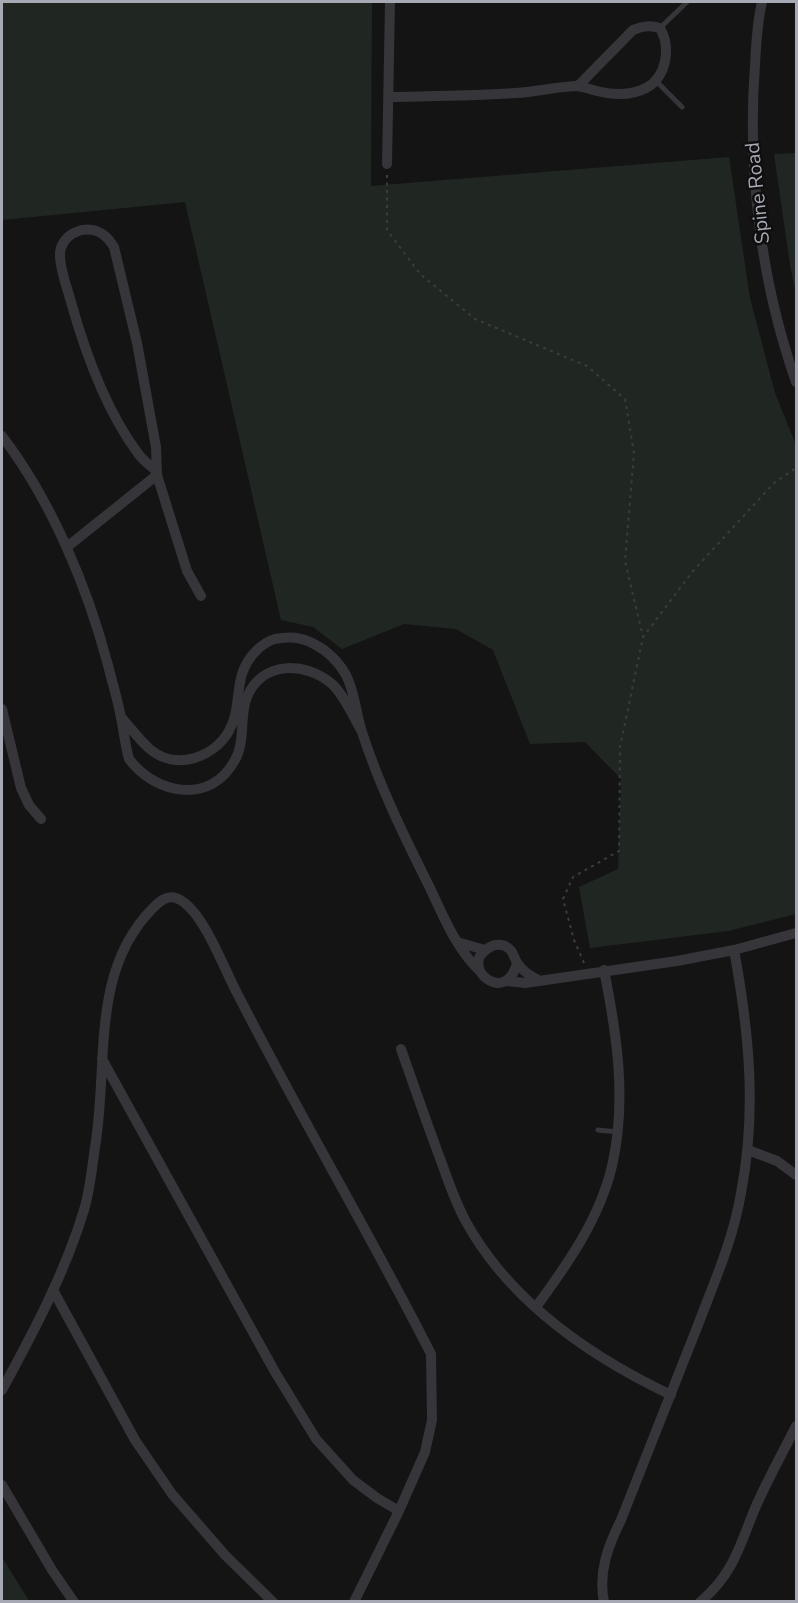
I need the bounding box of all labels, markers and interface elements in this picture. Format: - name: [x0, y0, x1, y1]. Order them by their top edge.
- street label: Spine Road: [742, 141, 776, 245]

